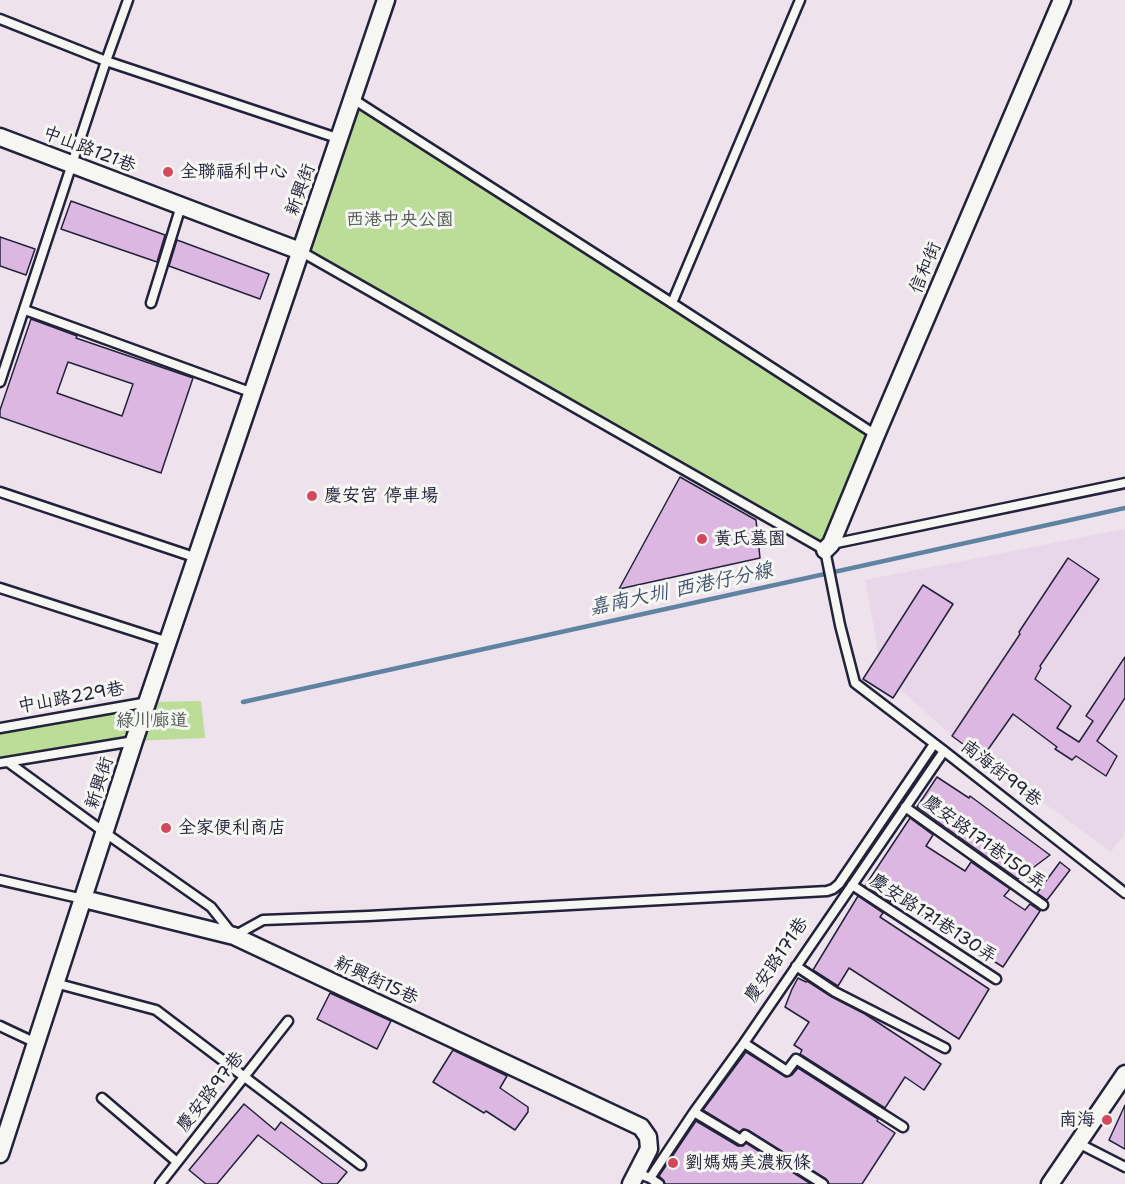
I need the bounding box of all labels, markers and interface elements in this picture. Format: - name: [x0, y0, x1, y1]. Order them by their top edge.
- street label: 中山路121巷: [39, 122, 139, 178]
- place label: 全聯福利中心: [180, 161, 288, 183]
- street label: 新興街: [282, 161, 320, 219]
- marker: 全聯福利中心: [161, 165, 175, 179]
- park label: 西港中央公園: [346, 209, 454, 231]
- street label: 信和街: [906, 239, 946, 297]
- place label: 慶安宮 停車場: [324, 485, 438, 507]
- marker: 慶安宮 停車場: [305, 489, 319, 503]
- place label: 黃氏墓園: [714, 528, 786, 550]
- marker: 黃氏墓園: [695, 532, 709, 546]
- water label: 嘉南大圳 西港仔分線: [587, 559, 775, 621]
- street label: 中山路229巷: [16, 678, 126, 718]
- park label: 綠川廊道: [116, 710, 188, 732]
- street label: 南海街99巷: [956, 736, 1046, 812]
- street label: 新興街: [81, 754, 119, 812]
- street label: 慶安路171巷150弄: [918, 791, 1050, 895]
- place label: 全家便利商店: [178, 817, 286, 839]
- marker: 全家便利商店: [159, 821, 173, 835]
- street label: 慶安路171巷130弄: [865, 870, 1001, 968]
- street label: 慶安路171巷: [741, 913, 813, 1007]
- street label: 新興街15巷: [331, 952, 421, 1010]
- street label: 慶安路97巷: [173, 1047, 249, 1137]
- place label: 南海: [1059, 1109, 1095, 1131]
- marker: 南海: [1100, 1113, 1114, 1127]
- place label: 劉媽媽美濃粄條: [685, 1152, 811, 1174]
- marker: 劉媽媽美濃粄條: [666, 1156, 680, 1170]

